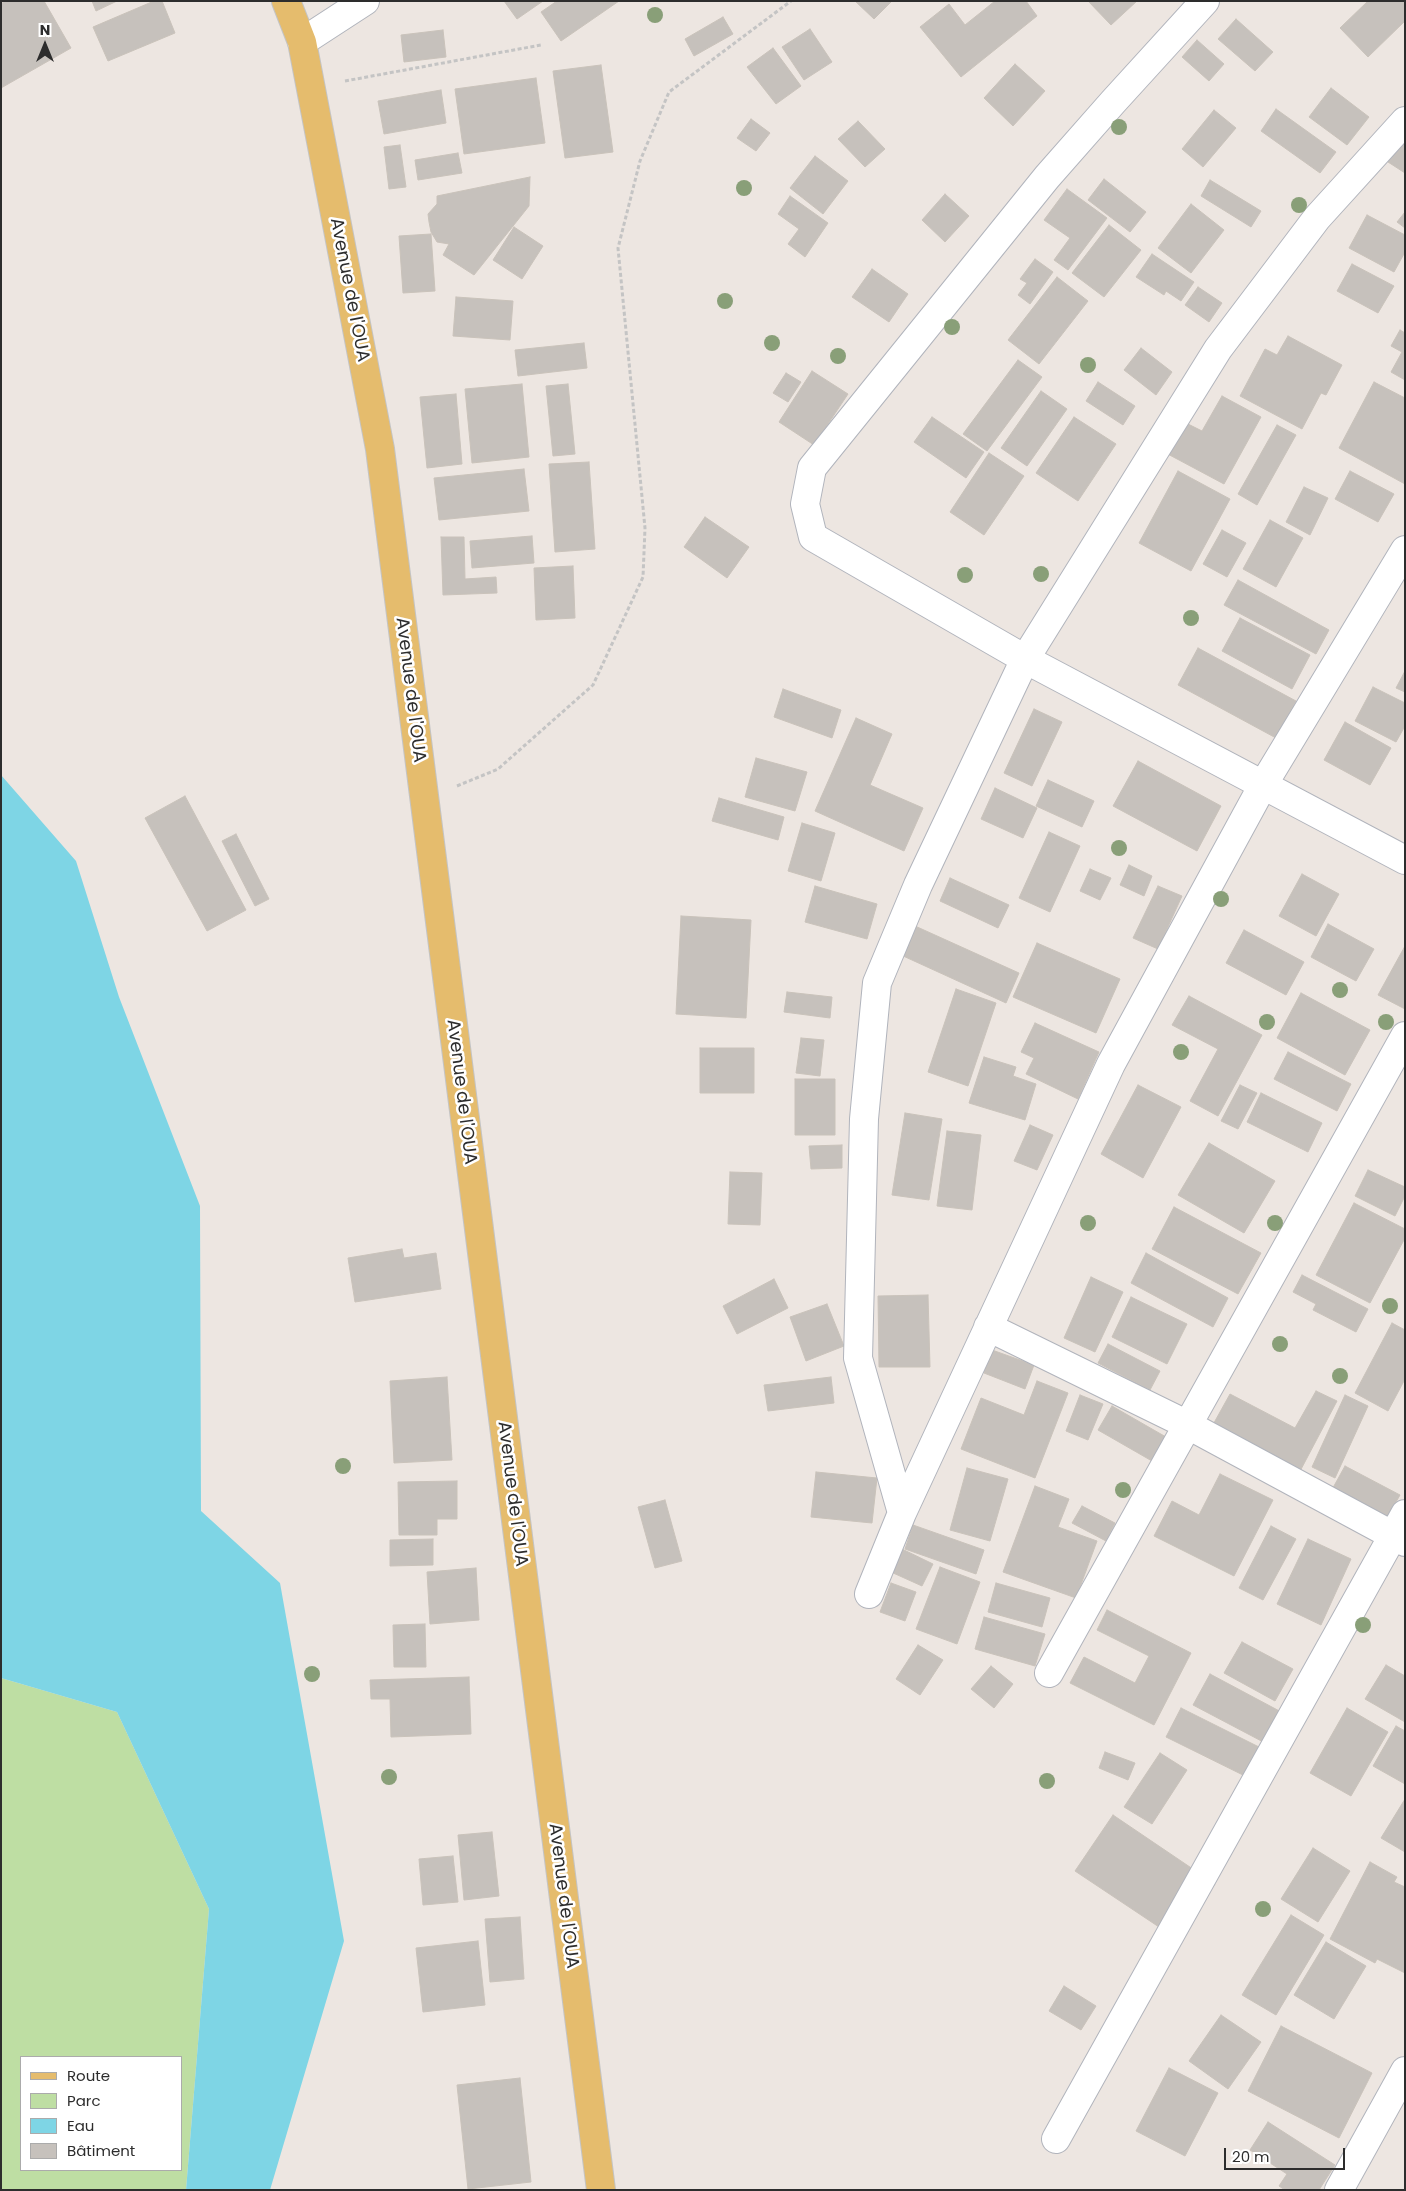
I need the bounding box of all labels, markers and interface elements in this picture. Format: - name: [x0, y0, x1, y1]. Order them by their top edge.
- north arrow: [20, 20, 70, 70]
- text: N: [40, 20, 50, 40]
- street label: Avenue de l'OUA: [324, 216, 374, 364]
- street label: Avenue de l'OUA: [390, 616, 430, 764]
- street label: Avenue de l'OUA: [441, 1018, 481, 1166]
- street label: Avenue de l'OUA: [492, 1420, 532, 1568]
- street label: Avenue de l'OUA: [543, 1822, 583, 1970]
- legend: [20, 2056, 182, 2171]
- text: Route: [67, 2065, 110, 2086]
- text: Parc: [67, 2090, 101, 2111]
- text: Eau: [67, 2115, 94, 2136]
- scale bar: [1226, 2138, 1347, 2170]
- text: Bâtiment: [67, 2140, 135, 2161]
- text: 20 m: [1232, 2146, 1270, 2167]

